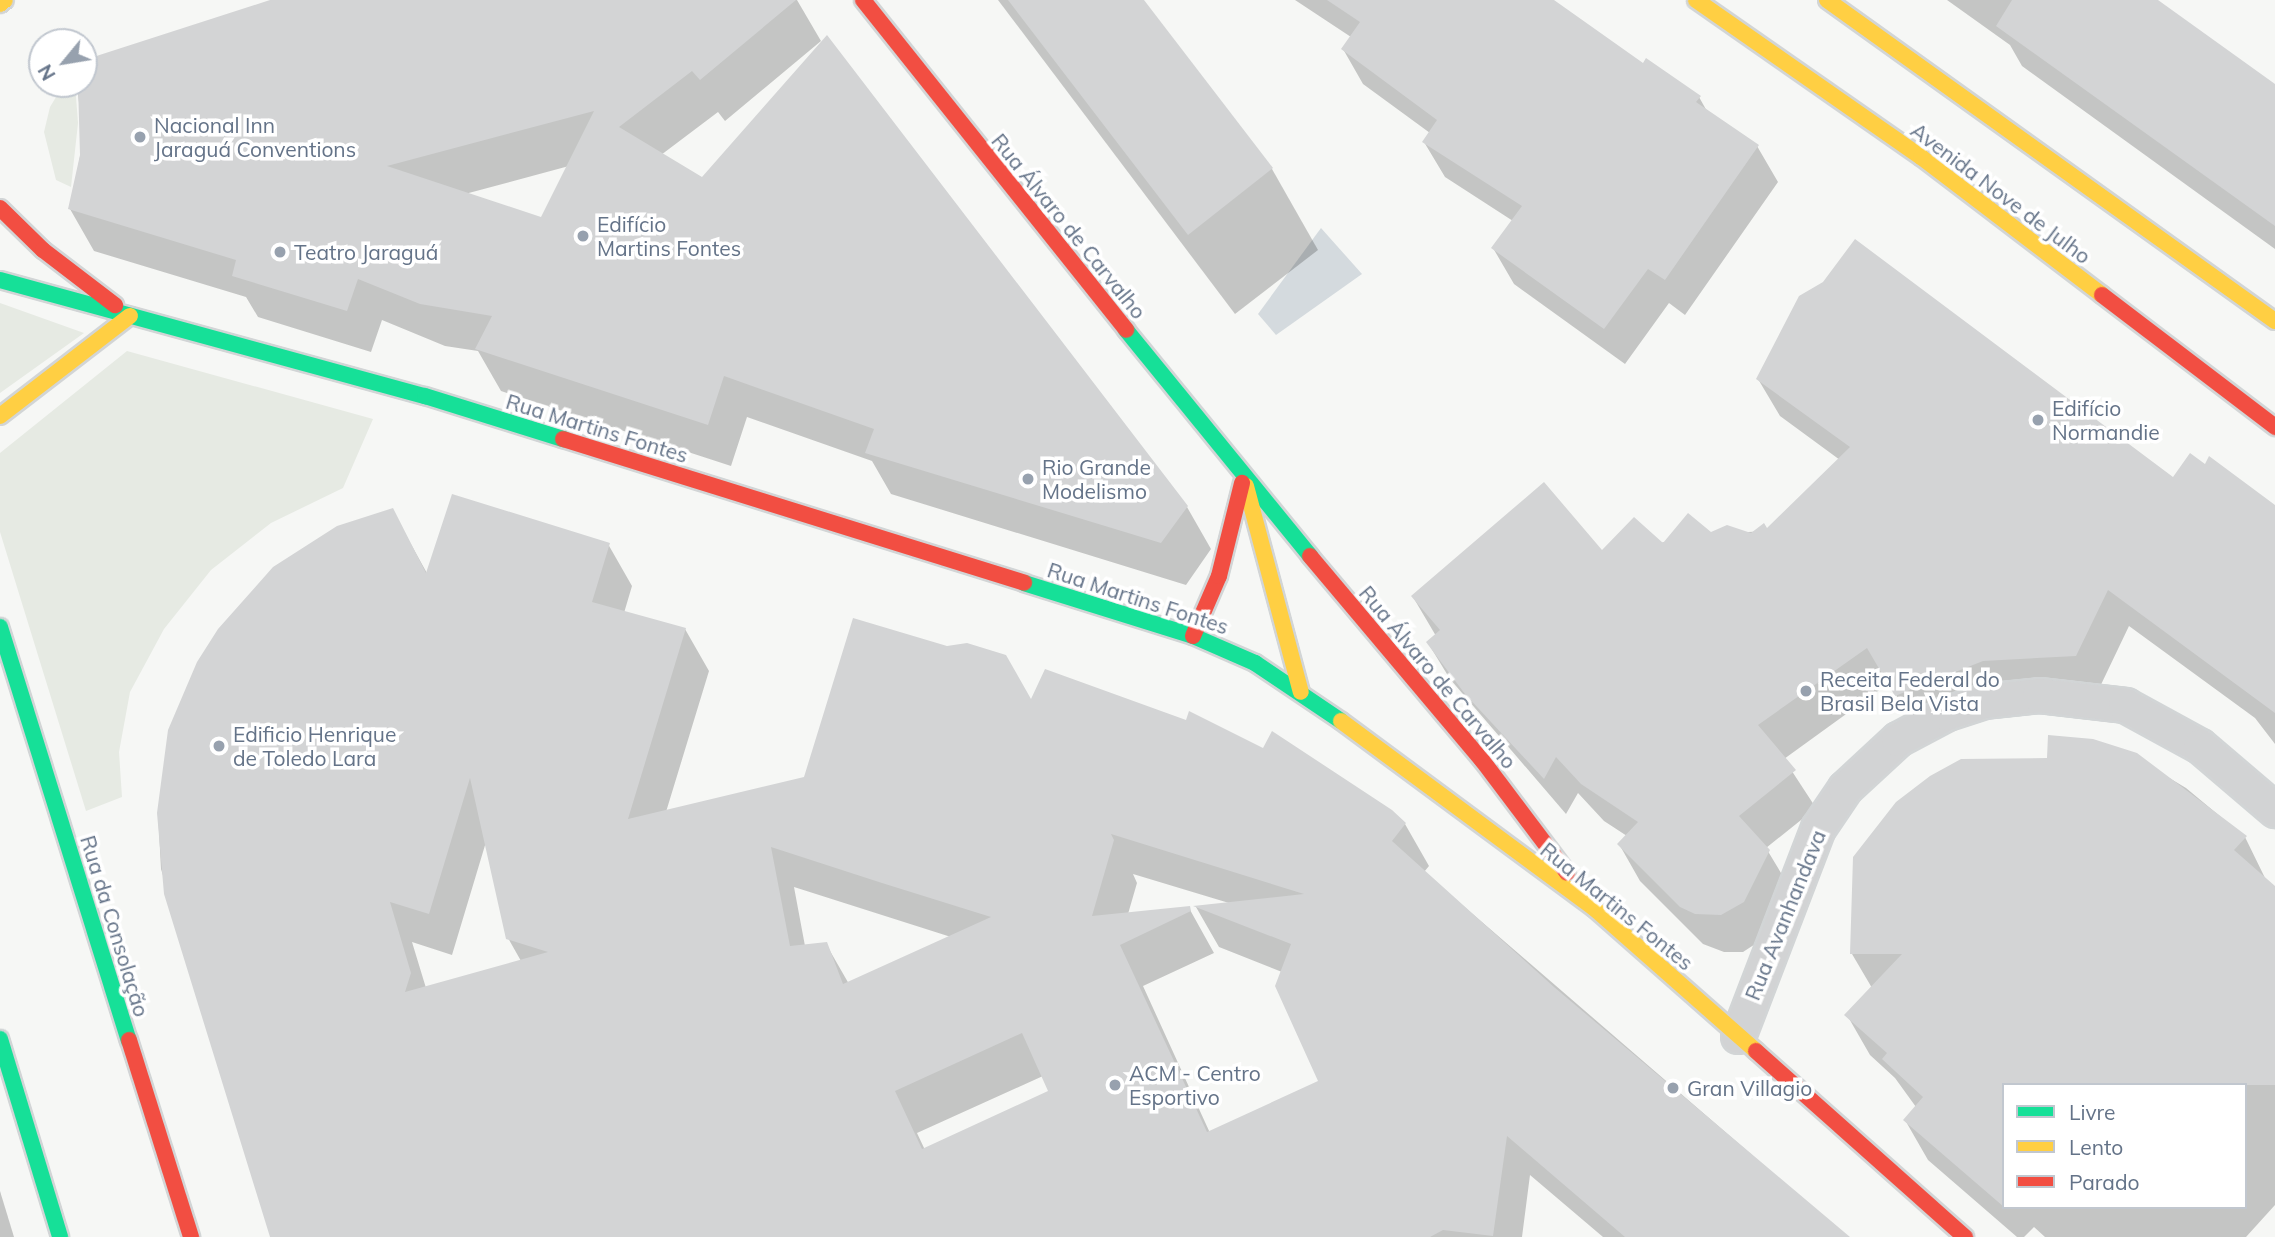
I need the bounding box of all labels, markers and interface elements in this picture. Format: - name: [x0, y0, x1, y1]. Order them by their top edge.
- north arrow: [28, 28, 98, 98]
- text: N: [33, 60, 61, 85]
- place label: Nacional Inn Jaraguá Conventions: [154, 112, 356, 162]
- street label: Avenida Nove de Julho: [1906, 117, 2096, 269]
- street label: Rua Álvaro de Carvalho: [987, 128, 1151, 324]
- marker: Nacional Inn Jaraguá Conventions: [132, 129, 148, 145]
- place label: Edifício Martins Fontes: [597, 211, 741, 261]
- marker: Edifício Martins Fontes: [575, 228, 591, 244]
- place label: Teatro Jaraguá: [294, 239, 438, 265]
- marker: Teatro Jaraguá: [272, 244, 288, 260]
- street label: Rua Martins Fontes: [503, 388, 691, 468]
- place label: Edifício Normandie: [2052, 395, 2160, 445]
- marker: Edifício Normandie: [2030, 412, 2046, 428]
- place label: Rio Grande Modelismo: [1042, 454, 1151, 504]
- marker: Rio Grande Modelismo: [1020, 471, 1036, 487]
- street label: Rua Martins Fontes: [1044, 557, 1232, 639]
- street label: Rua Álvaro de Carvalho: [1354, 580, 1522, 774]
- place label: Receita Federal do Brasil Bela Vista: [1820, 666, 2000, 716]
- marker: Receita Federal do Brasil Bela Vista: [1798, 683, 1814, 699]
- place label: Edificio Henrique de Toledo Lara: [233, 721, 396, 771]
- marker: Edificio Henrique de Toledo Lara: [211, 738, 227, 754]
- street label: Rua Avanhandava: [1739, 826, 1831, 1004]
- street label: Rua da Consolação: [75, 832, 155, 1020]
- street label: Rua Martins Fontes: [1536, 837, 1698, 975]
- place label: ACM - Centro Esportivo: [1129, 1060, 1261, 1110]
- place label: Gran Villagio: [1687, 1075, 1812, 1101]
- marker: ACM - Centro Esportivo: [1107, 1077, 1123, 1093]
- marker: Gran Villagio: [1665, 1080, 1681, 1096]
- legend: [2002, 1083, 2247, 1209]
- text: Livre: [2069, 1099, 2116, 1125]
- text: Lento: [2069, 1134, 2123, 1160]
- text: Parado: [2069, 1169, 2139, 1195]

